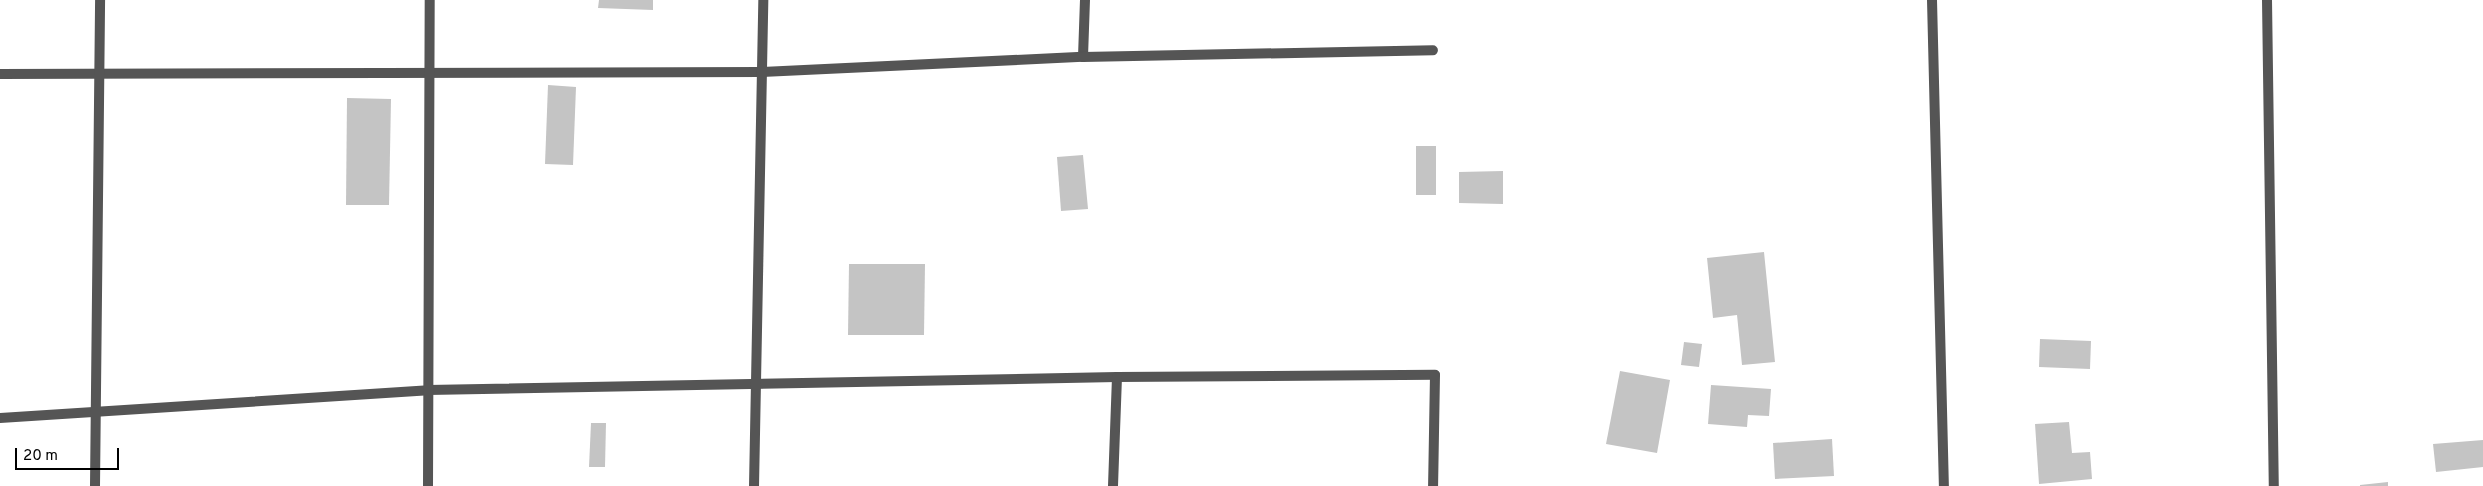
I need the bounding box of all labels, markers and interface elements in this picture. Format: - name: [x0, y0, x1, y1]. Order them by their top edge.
- scale bar: [18, 438, 121, 470]
- text: 20 m: [23, 447, 58, 466]

